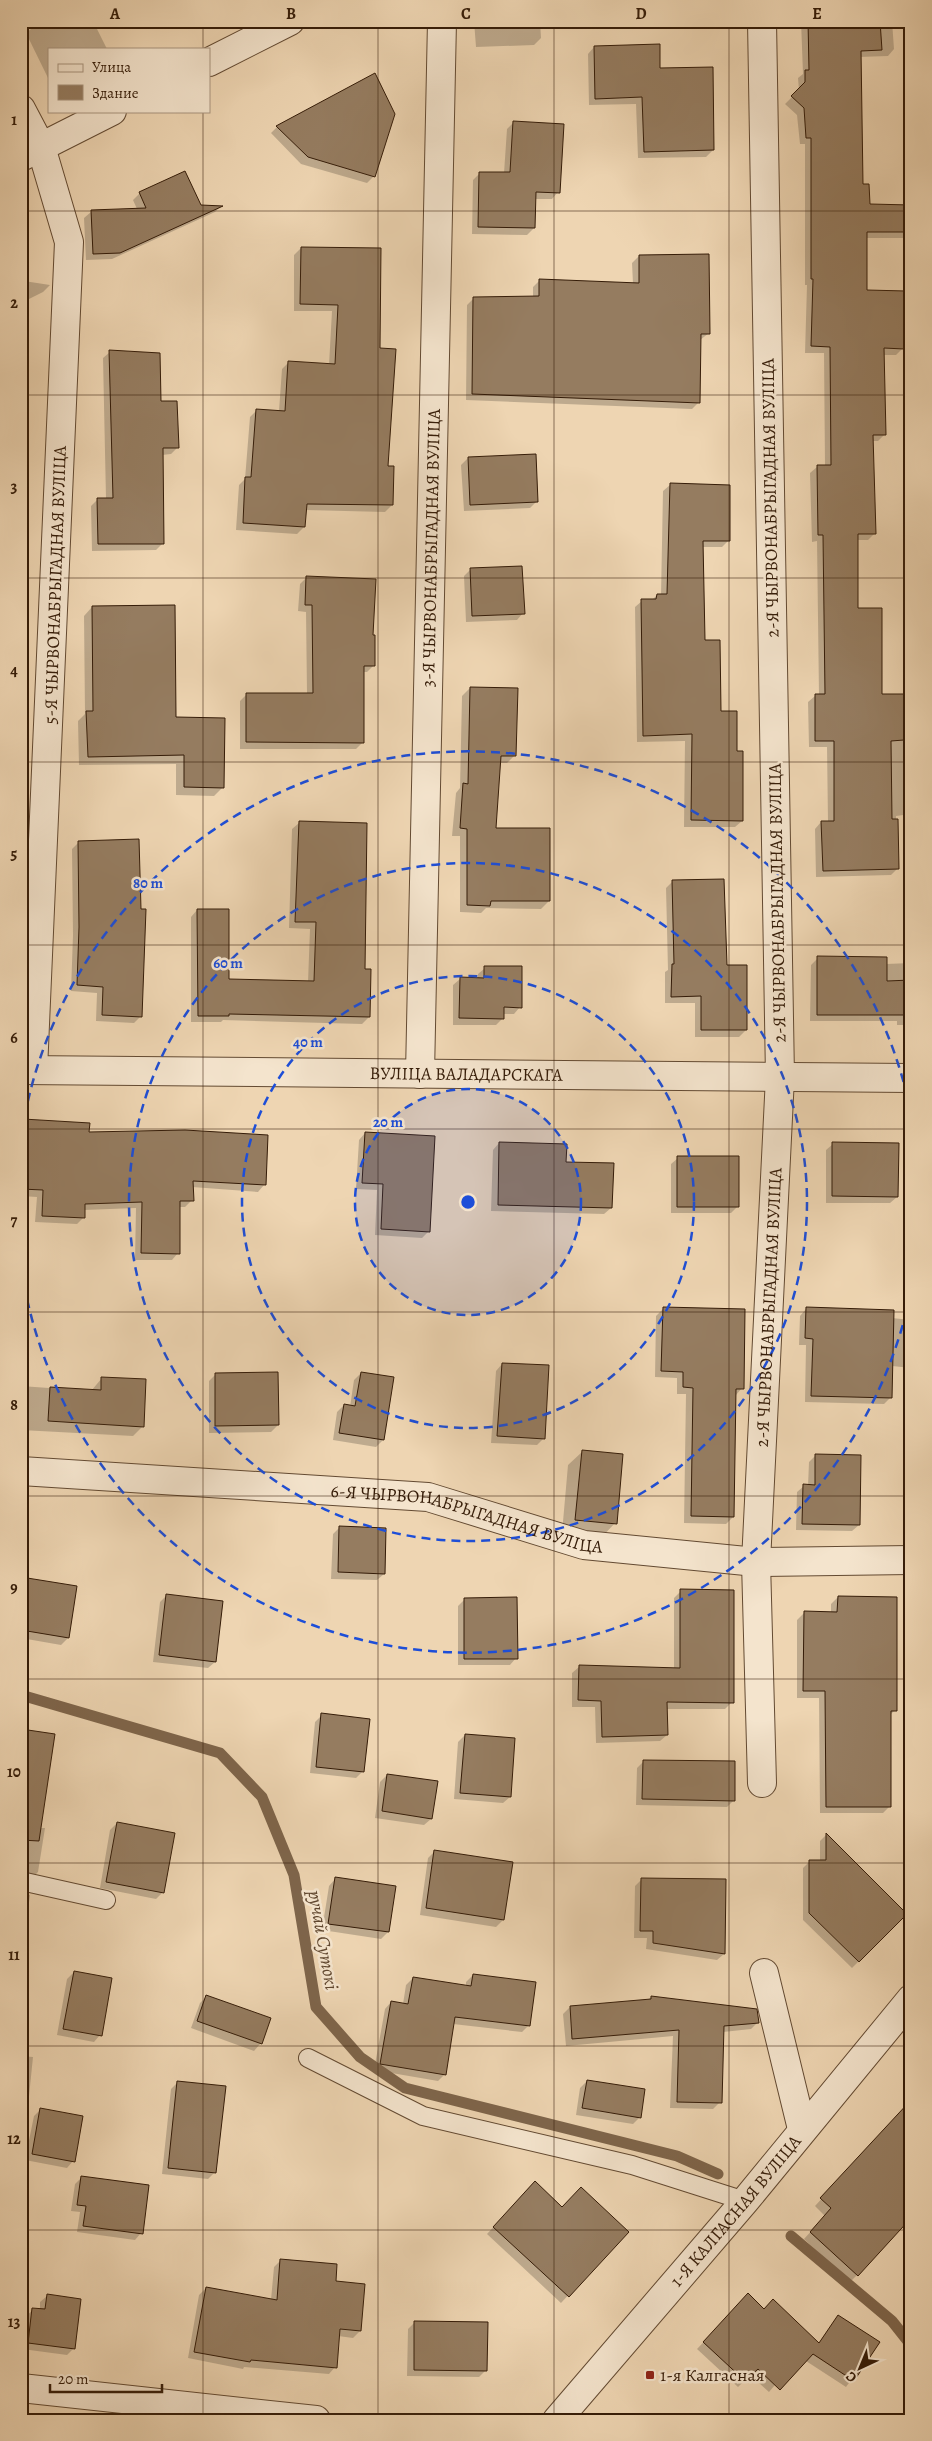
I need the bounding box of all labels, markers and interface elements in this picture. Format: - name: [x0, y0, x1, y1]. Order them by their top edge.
- text: A: [109, 3, 121, 25]
- text: B: [286, 3, 296, 25]
- text: C: [461, 3, 471, 25]
- text: D: [635, 3, 647, 25]
- text: E: [812, 3, 822, 25]
- legend: [48, 48, 210, 112]
- text: Улица: [92, 57, 131, 77]
- text: Здание: [92, 83, 139, 103]
- text: 1: [11, 109, 17, 131]
- text: 2: [10, 292, 18, 314]
- street label: 2-Я ЧЫРВОНАБРЫГАДНАЯ ВУЛІЦА: [756, 358, 784, 638]
- street label: 3-Я ЧЫРВОНАБРЫГАДНАЯ ВУЛІЦА: [416, 408, 446, 688]
- street label: 5-Я ЧЫРВОНАБРЫГАДНАЯ ВУЛІЦА: [38, 445, 72, 725]
- text: 3: [11, 476, 18, 498]
- text: 4: [10, 660, 18, 682]
- street label: 2-Я ЧЫРВОНАБРЫГАДНАЯ ВУЛІЦА: [763, 763, 791, 1043]
- text: 5: [11, 843, 18, 865]
- text: 80 m: [133, 873, 163, 893]
- text: 60 m: [213, 953, 243, 973]
- text: 6: [10, 1027, 18, 1049]
- text: 40 m: [293, 1032, 323, 1052]
- street label: ВУЛІЦА ВАЛАДАРСКАГА: [369, 1061, 563, 1087]
- text: 20 m: [373, 1112, 403, 1132]
- street label: 2-Я ЧЫРВОНАБРЫГАДНАЯ ВУЛІЦА: [750, 1167, 788, 1448]
- centre of rings: [459, 1193, 477, 1211]
- text: 7: [11, 1210, 18, 1232]
- text: 8: [10, 1394, 18, 1416]
- street label: 6-Я ЧЫРВОНАБРЫГАДНАЯ ВУЛІЦА: [330, 1479, 604, 1559]
- text: 9: [10, 1577, 18, 1599]
- text: 10: [7, 1761, 21, 1783]
- water label: ручай Сутокі: [301, 1887, 345, 1992]
- text: 11: [8, 1944, 20, 1966]
- text: 12: [7, 2128, 21, 2150]
- street label: 1-Я КАЛГАСНАЯ ВУЛІЦА: [665, 2130, 807, 2292]
- text: 13: [8, 2311, 20, 2333]
- north arrow: [834, 2344, 884, 2394]
- scale bar: [50, 2361, 162, 2393]
- place label: 1-я Калгасная: [660, 2363, 765, 2387]
- text: С: [841, 2367, 861, 2387]
- text: 20 m: [58, 2369, 89, 2389]
- marker: 1-я Калгасная: [644, 2369, 656, 2381]

